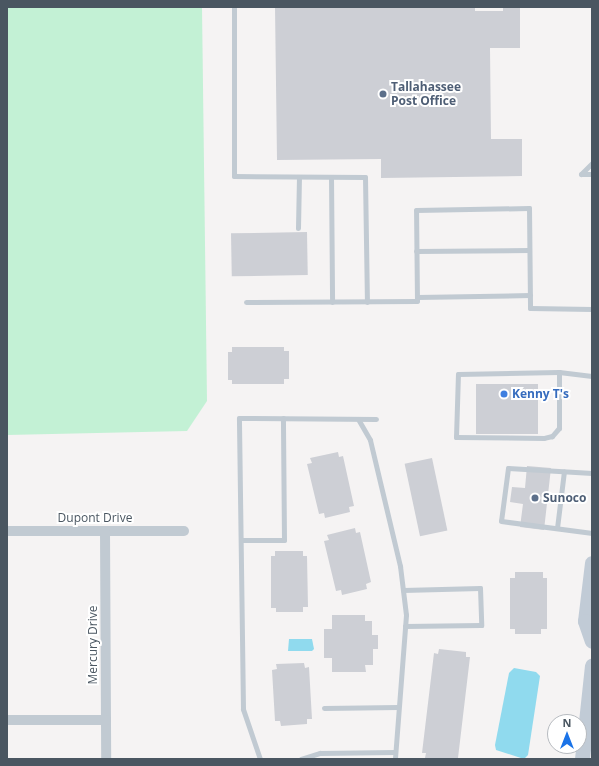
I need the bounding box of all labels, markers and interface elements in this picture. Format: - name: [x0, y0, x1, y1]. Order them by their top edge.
- place label: Tallahassee Post Office: [391, 80, 461, 108]
- marker: Tallahassee Post Office: [378, 89, 388, 99]
- place label: Kenny T's: [512, 387, 569, 401]
- marker: Kenny T's: [499, 389, 509, 399]
- place label: Sunoco: [543, 491, 586, 505]
- marker: Sunoco: [530, 493, 540, 503]
- street label: Dupont Drive: [58, 511, 132, 525]
- street label: Mercury Drive: [86, 606, 100, 684]
- north arrow: [547, 714, 587, 754]
- text: N: [563, 715, 571, 730]

